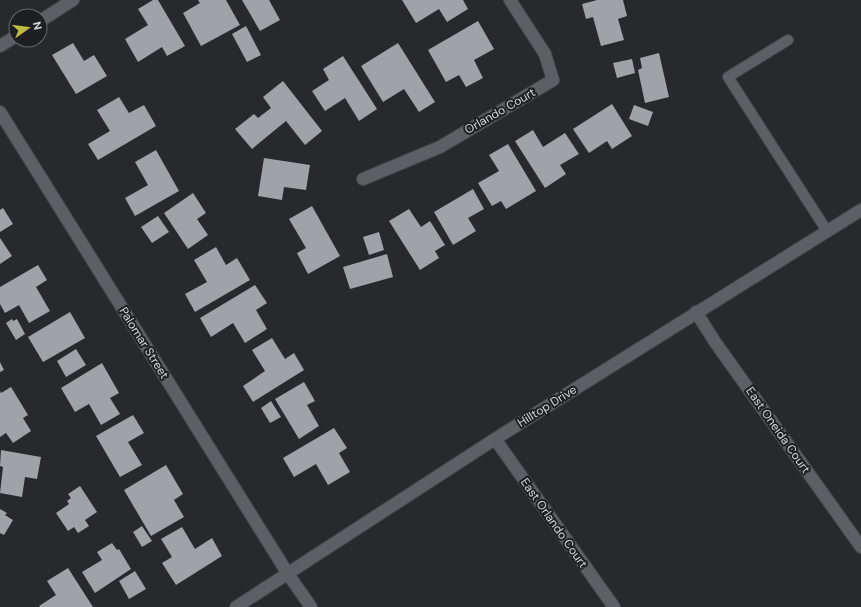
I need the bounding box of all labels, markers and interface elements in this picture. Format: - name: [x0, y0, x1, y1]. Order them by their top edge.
- north arrow: [8, 8, 48, 48]
- text: N: [30, 20, 45, 31]
- street label: Orlando Court: [462, 84, 539, 138]
- street label: Palomar Street: [116, 304, 173, 382]
- street label: Hilltop Drive: [514, 381, 580, 431]
- street label: East Oneida Court: [742, 384, 814, 477]
- street label: East Orlando Court: [517, 475, 591, 571]

